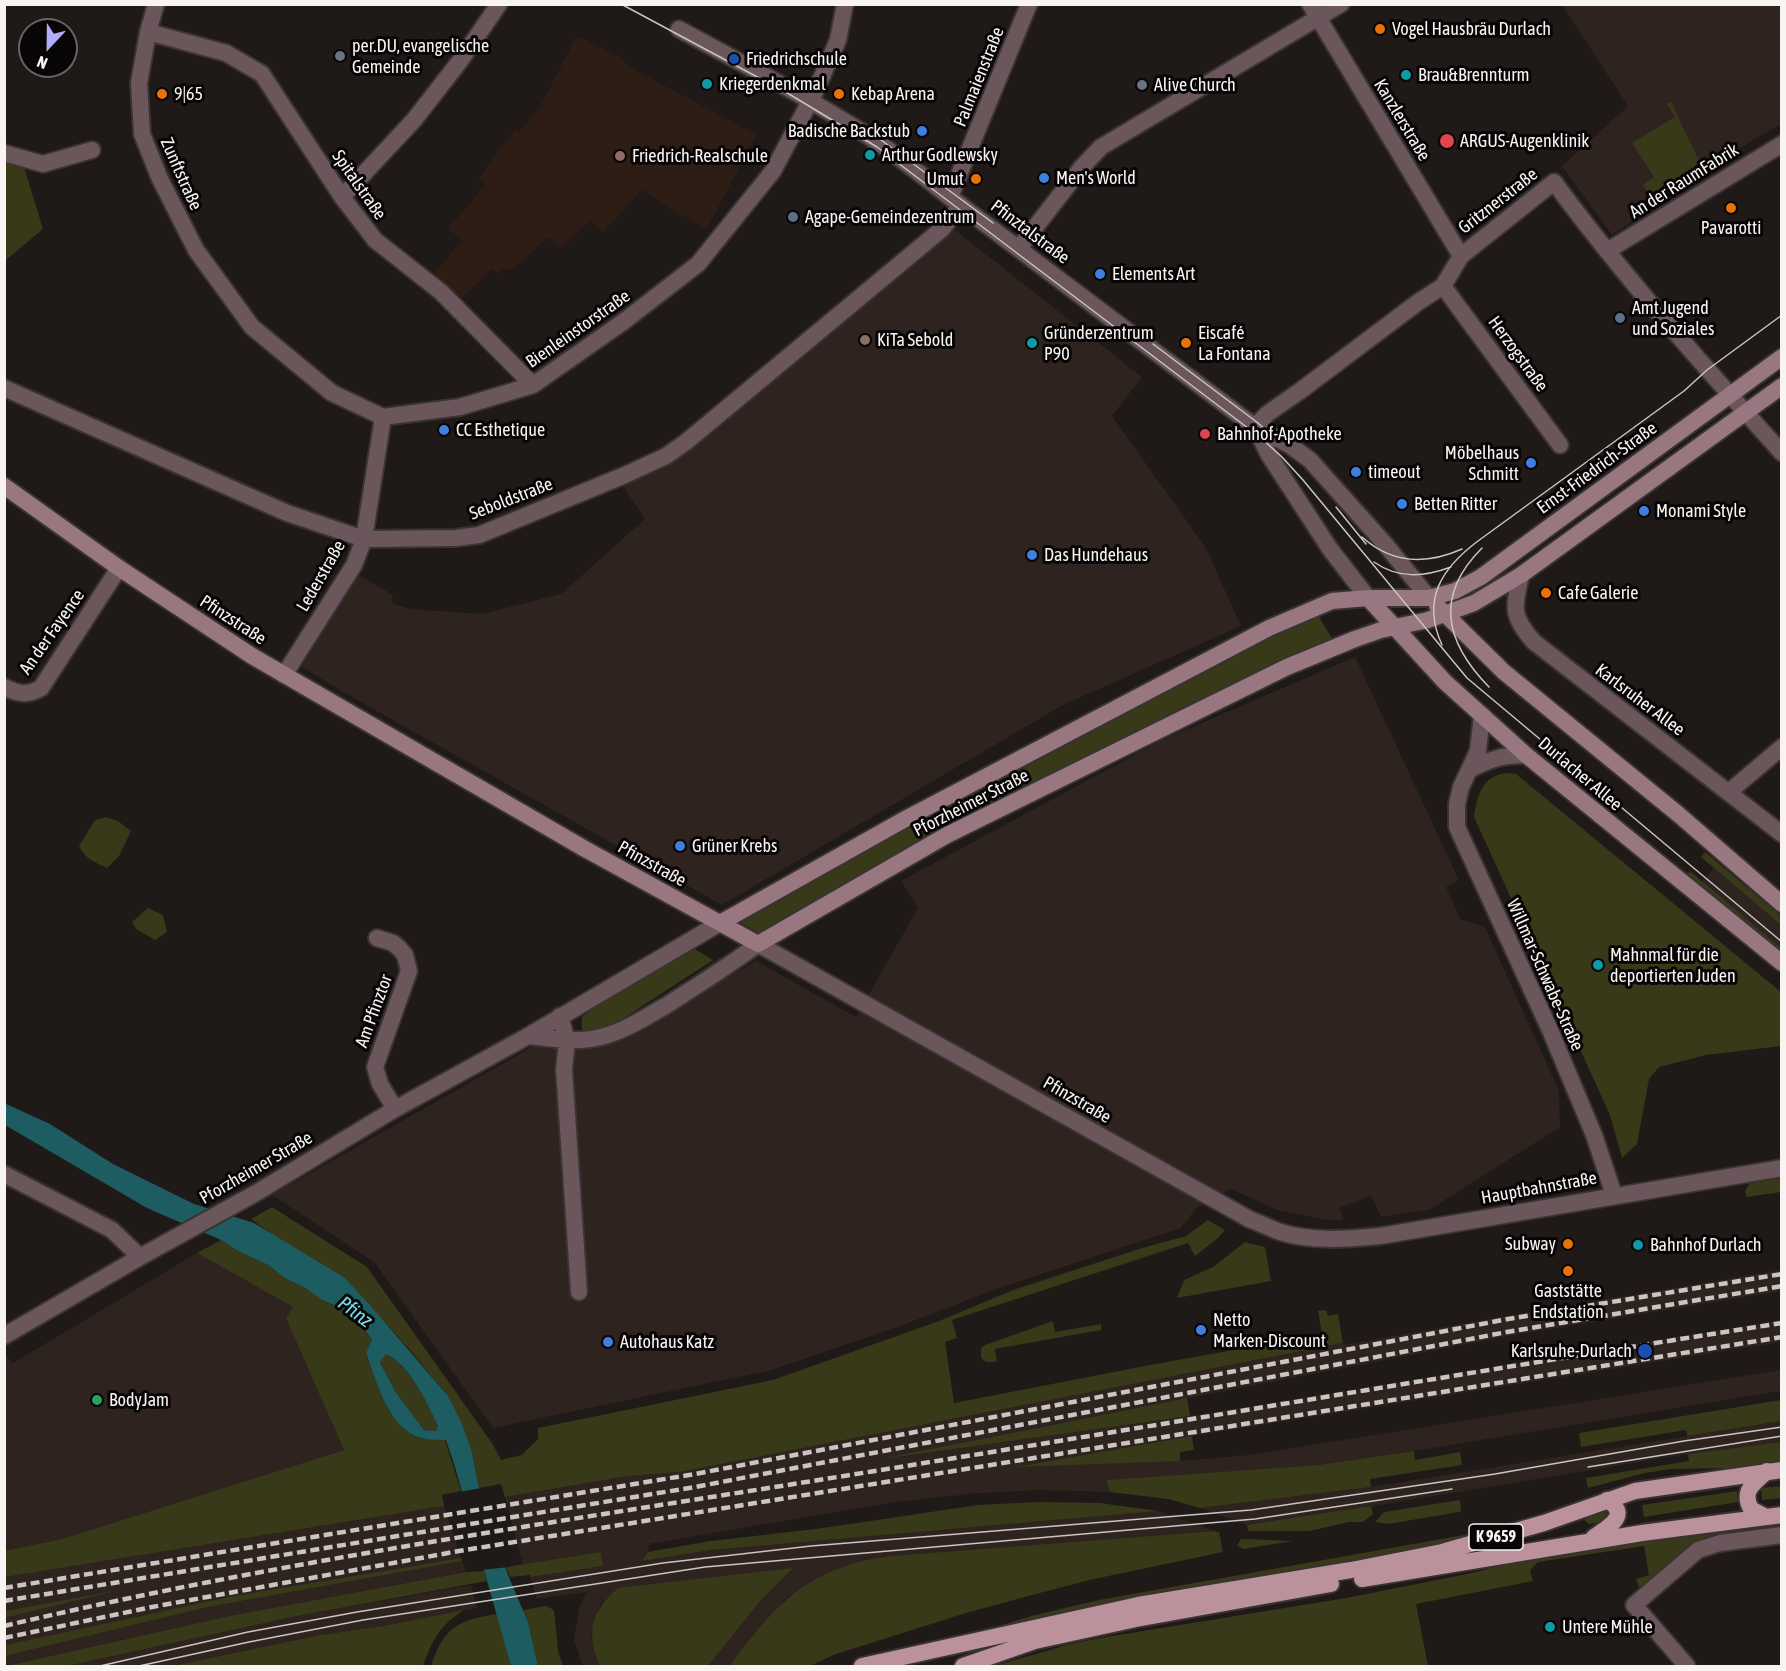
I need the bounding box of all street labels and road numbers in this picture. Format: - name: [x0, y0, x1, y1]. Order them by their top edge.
- street label: Palmaienstraße: [949, 24, 1009, 130]
- street label: Kanzlerstraße: [1369, 75, 1435, 165]
- street label: Zunftstraße: [155, 134, 207, 214]
- street label: An der RaumFabrik: [1625, 139, 1743, 223]
- street label: Spitalstraße: [327, 146, 391, 224]
- street label: Gritznerstraße: [1454, 163, 1542, 239]
- street label: Pfinztalstraße: [986, 195, 1074, 269]
- street label: Bienleinstorstraße: [522, 285, 634, 373]
- street label: Herzogstraße: [1483, 312, 1553, 396]
- street label: Ernst-Friedrich-Straße: [1533, 417, 1661, 519]
- street label: Seboldstraße: [466, 473, 556, 525]
- street label: Lederstraße: [292, 537, 350, 615]
- street label: An der Fayence: [15, 585, 89, 679]
- street label: Pfinzstraße: [196, 591, 270, 649]
- street label: Karlsruher Allee: [1591, 659, 1689, 741]
- street label: Durlacher Allee: [1534, 733, 1626, 815]
- street label: Pforzheimer Straße: [910, 765, 1032, 841]
- street label: Pfinzstraße: [614, 836, 690, 892]
- street label: Willmar-Schwabe-Straße: [1502, 896, 1588, 1054]
- street label: Am Pfinztor: [351, 972, 397, 1050]
- street label: Pfinzstraße: [1039, 1072, 1115, 1128]
- street label: Pforzheimer Straße: [196, 1127, 316, 1209]
- street label: Hauptbahnstraße: [1479, 1167, 1599, 1209]
- road number: K 9659: [1469, 1524, 1523, 1550]

